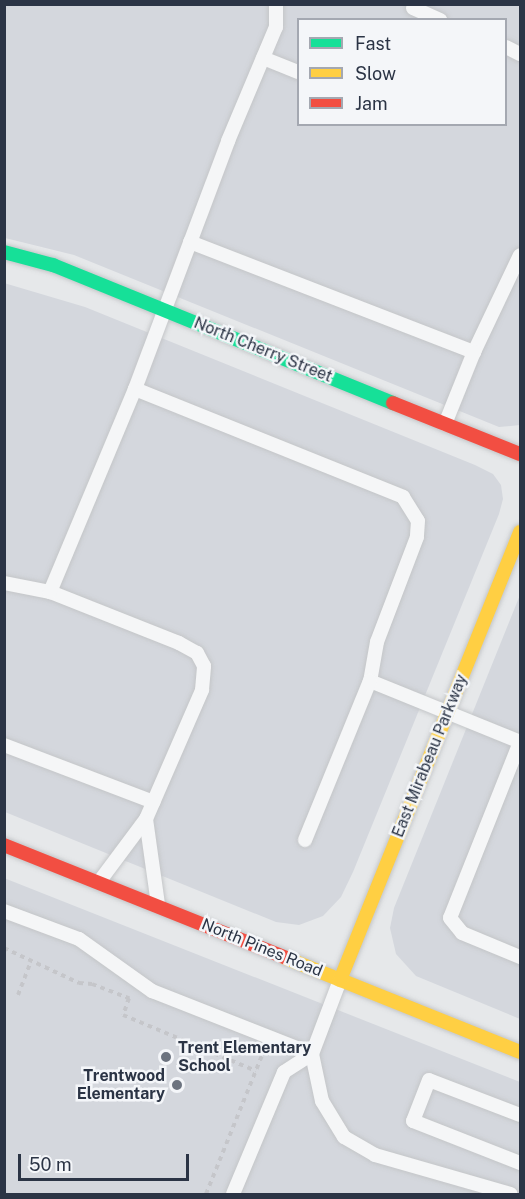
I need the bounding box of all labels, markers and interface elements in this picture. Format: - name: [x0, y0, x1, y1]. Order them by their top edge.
- legend: [297, 18, 507, 126]
- text: Fast: [355, 33, 391, 54]
- text: Slow: [355, 63, 396, 84]
- text: Jam: [355, 93, 388, 114]
- street label: North Cherry Street: [191, 313, 335, 387]
- street label: East Mirabeau Parkway: [389, 672, 471, 840]
- street label: North Pines Road: [199, 915, 325, 981]
- place label: Trent Elementary School: [178, 1038, 311, 1076]
- marker: Trent Elementary School: [159, 1050, 173, 1064]
- place label: Trentwood Elementary: [77, 1066, 165, 1104]
- marker: Trentwood Elementary: [170, 1078, 184, 1092]
- scale bar: [21, 1142, 192, 1180]
- text: 50 m: [29, 1154, 72, 1175]

